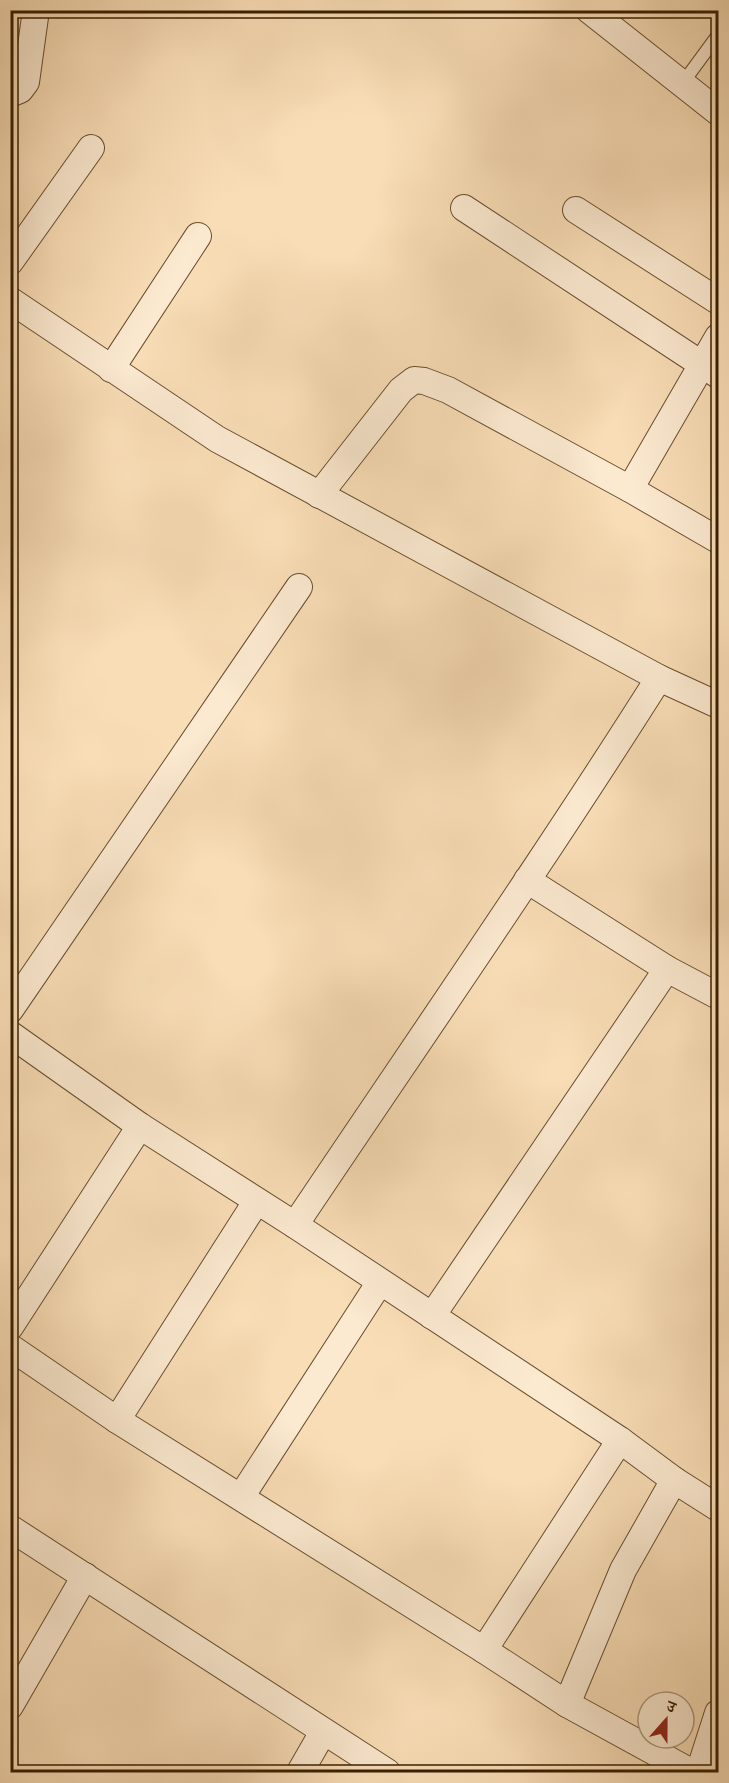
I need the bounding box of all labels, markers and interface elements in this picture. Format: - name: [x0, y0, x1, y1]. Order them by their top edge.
- north arrow: [636, 1690, 696, 1750]
- text: उ: [663, 1696, 680, 1718]

